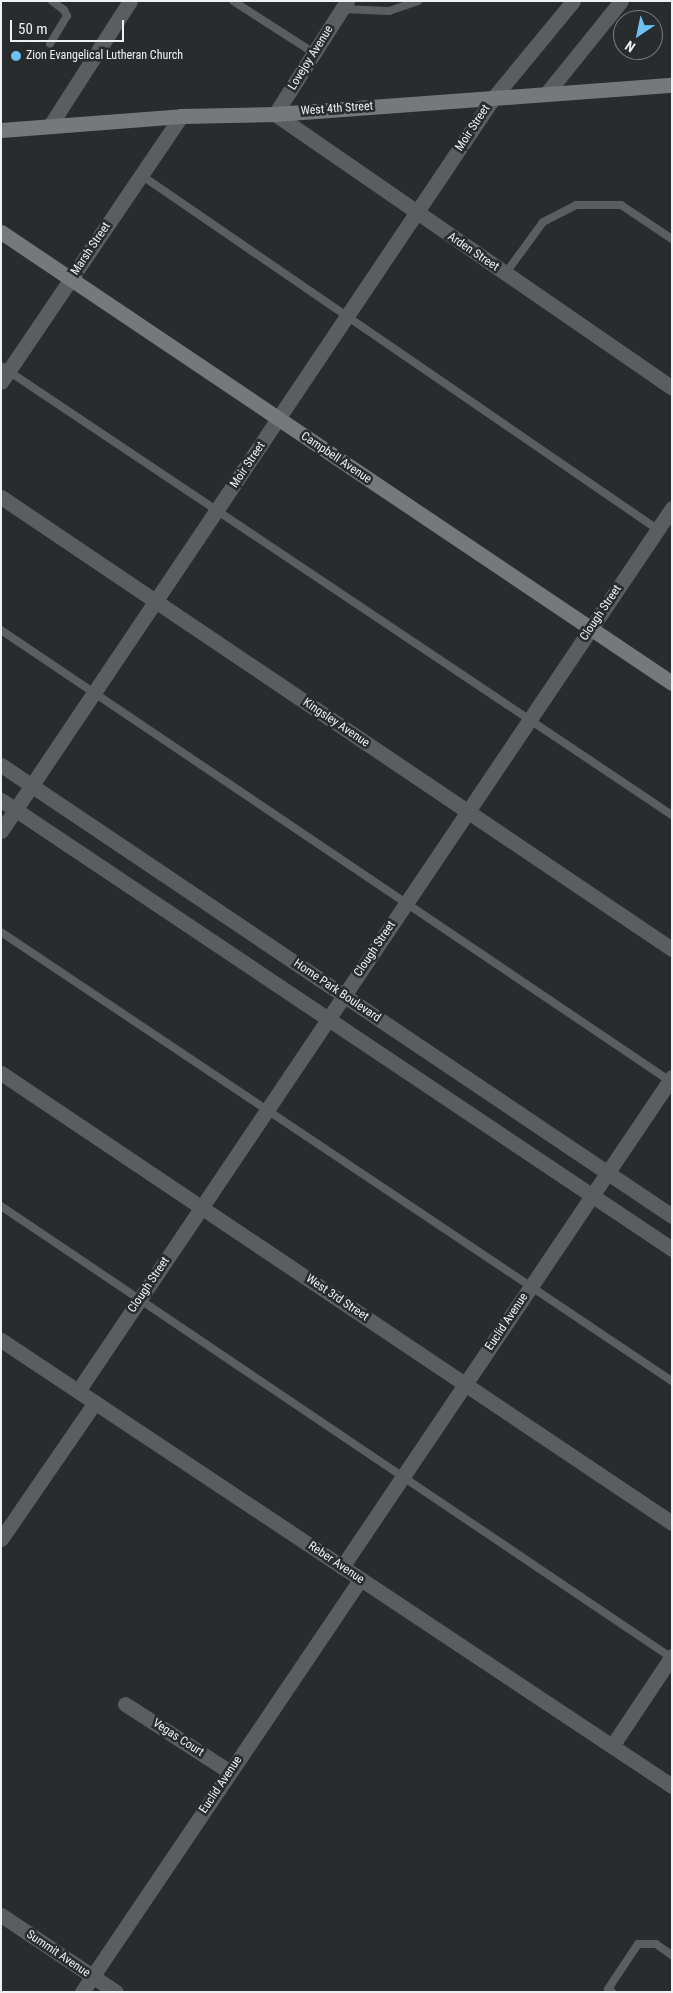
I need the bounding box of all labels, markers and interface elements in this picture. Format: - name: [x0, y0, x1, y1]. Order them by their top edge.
- scale bar: [12, 10, 126, 42]
- north arrow: [613, 10, 663, 60]
- text: 50 m: [18, 20, 48, 38]
- street label: Lovejoy Avenue: [285, 23, 337, 93]
- text: N: [622, 38, 638, 56]
- place label: Zion Evangelical Lutheran Church: [26, 49, 183, 63]
- marker: Zion Evangelical Lutheran Church: [10, 50, 22, 62]
- street label: West 4th Street: [300, 99, 374, 119]
- street label: Moir Street: [453, 102, 493, 154]
- street label: Marsh Street: [68, 220, 114, 278]
- street label: Arden Street: [445, 230, 501, 274]
- street label: Campbell Avenue: [298, 429, 374, 487]
- street label: Moir Street: [227, 439, 269, 491]
- street label: Clough Street: [577, 582, 625, 644]
- street label: Kingsley Avenue: [300, 695, 372, 751]
- street label: Clough Street: [351, 918, 399, 980]
- street label: Home Park Boulevard: [291, 957, 383, 1025]
- street label: Clough Street: [125, 1254, 173, 1316]
- street label: West 3rd Street: [303, 1272, 371, 1324]
- street label: Euclid Avenue: [483, 1291, 531, 1353]
- street label: Reber Avenue: [305, 1539, 367, 1587]
- street label: Vegas Court: [150, 1716, 206, 1760]
- street label: Euclid Avenue: [197, 1754, 245, 1816]
- street label: Summit Avenue: [23, 1927, 93, 1981]

